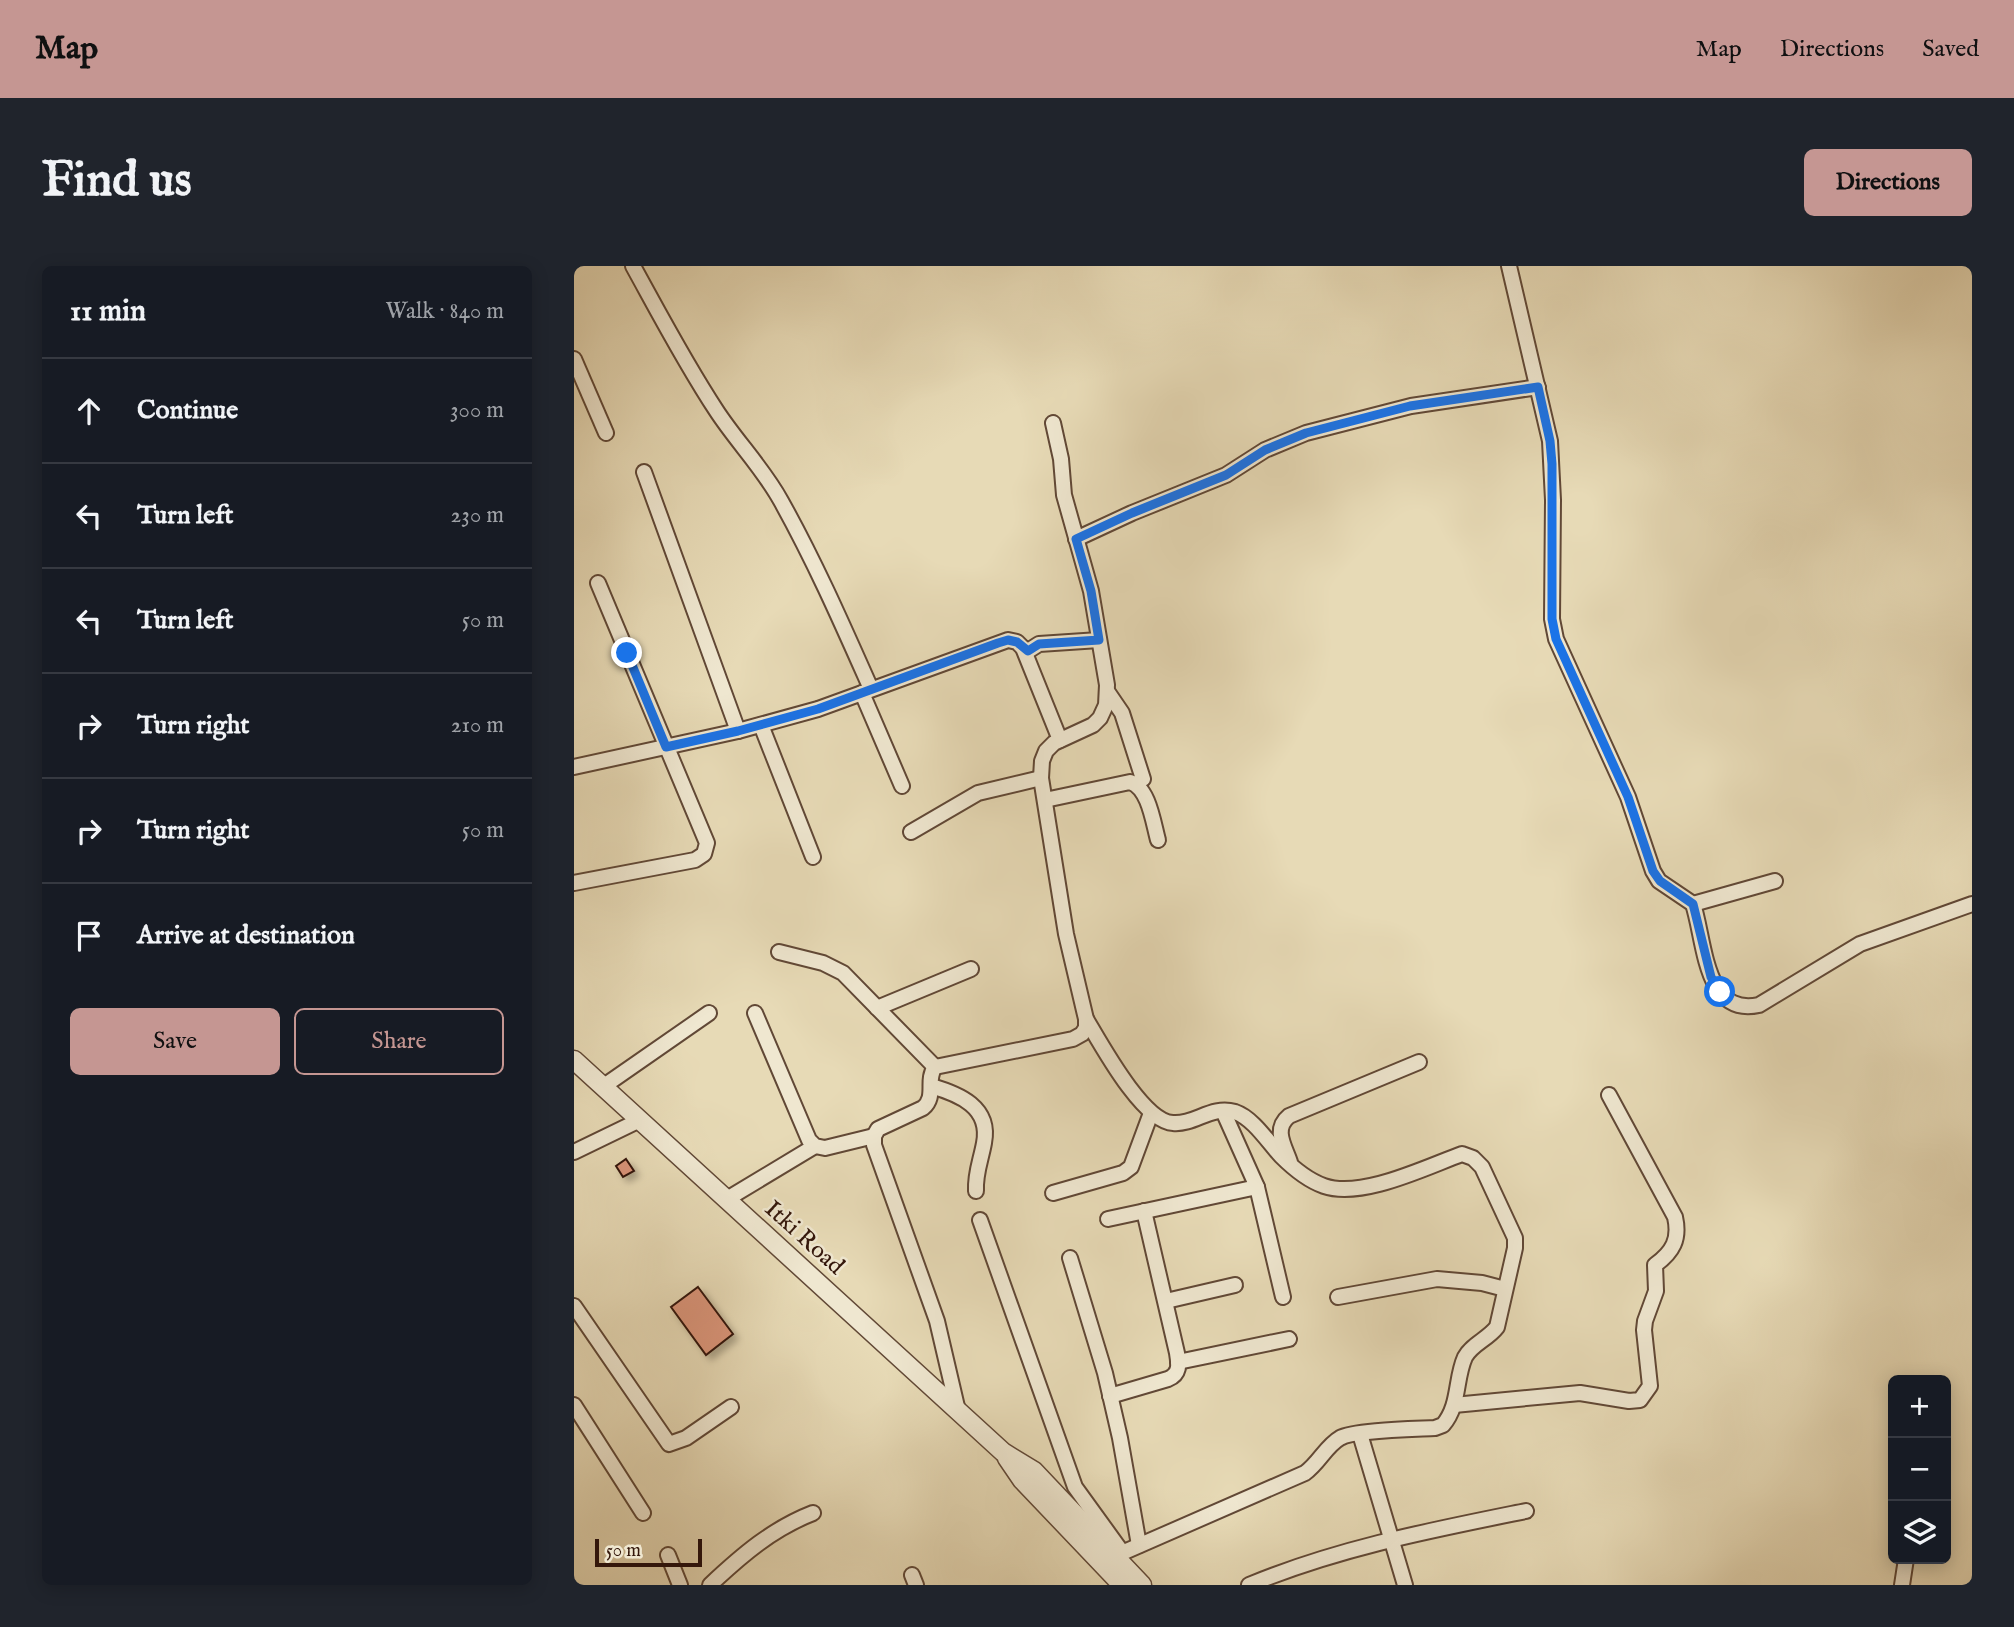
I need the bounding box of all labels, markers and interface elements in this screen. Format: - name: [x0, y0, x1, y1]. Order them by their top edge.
- text: Map: [35, 28, 98, 70]
- text: Map: [1696, 34, 1742, 65]
- text: Directions: [1780, 34, 1884, 65]
- text: Saved: [1922, 34, 1979, 65]
- button: Directions: [1804, 149, 1972, 216]
- text: Find us: [42, 151, 192, 213]
- text: 11 min: [70, 293, 146, 331]
- text: Walk · 840 m: [385, 297, 504, 326]
- icon: ahead: [70, 392, 108, 430]
- text: Continue: [137, 394, 238, 427]
- text: 300 m: [450, 396, 504, 425]
- icon: left: [70, 497, 108, 535]
- text: Turn left: [137, 499, 234, 532]
- text: 230 m: [451, 501, 504, 530]
- icon: left: [70, 602, 108, 640]
- text: Turn left: [137, 604, 234, 637]
- text: 50 m: [462, 606, 504, 635]
- route end: [611, 637, 642, 668]
- icon: right: [70, 707, 108, 745]
- text: Turn right: [137, 709, 250, 742]
- text: 210 m: [451, 711, 504, 740]
- icon: right: [70, 812, 108, 850]
- text: Turn right: [137, 814, 250, 847]
- text: 50 m: [462, 816, 504, 845]
- icon: arrive: [70, 917, 108, 955]
- text: Arrive at destination: [137, 919, 355, 952]
- route start: [1704, 976, 1735, 1007]
- button: Save: [70, 1008, 280, 1075]
- button: Share: [294, 1008, 504, 1075]
- street label: Itki Road: [758, 1194, 851, 1282]
- map controls: [1888, 1375, 1951, 1564]
- button: +: [1888, 1375, 1951, 1438]
- button: −: [1888, 1438, 1951, 1501]
- button: layers: [1888, 1501, 1951, 1564]
- scale bar: [595, 1536, 702, 1568]
- text: 50 m: [606, 1539, 641, 1563]

